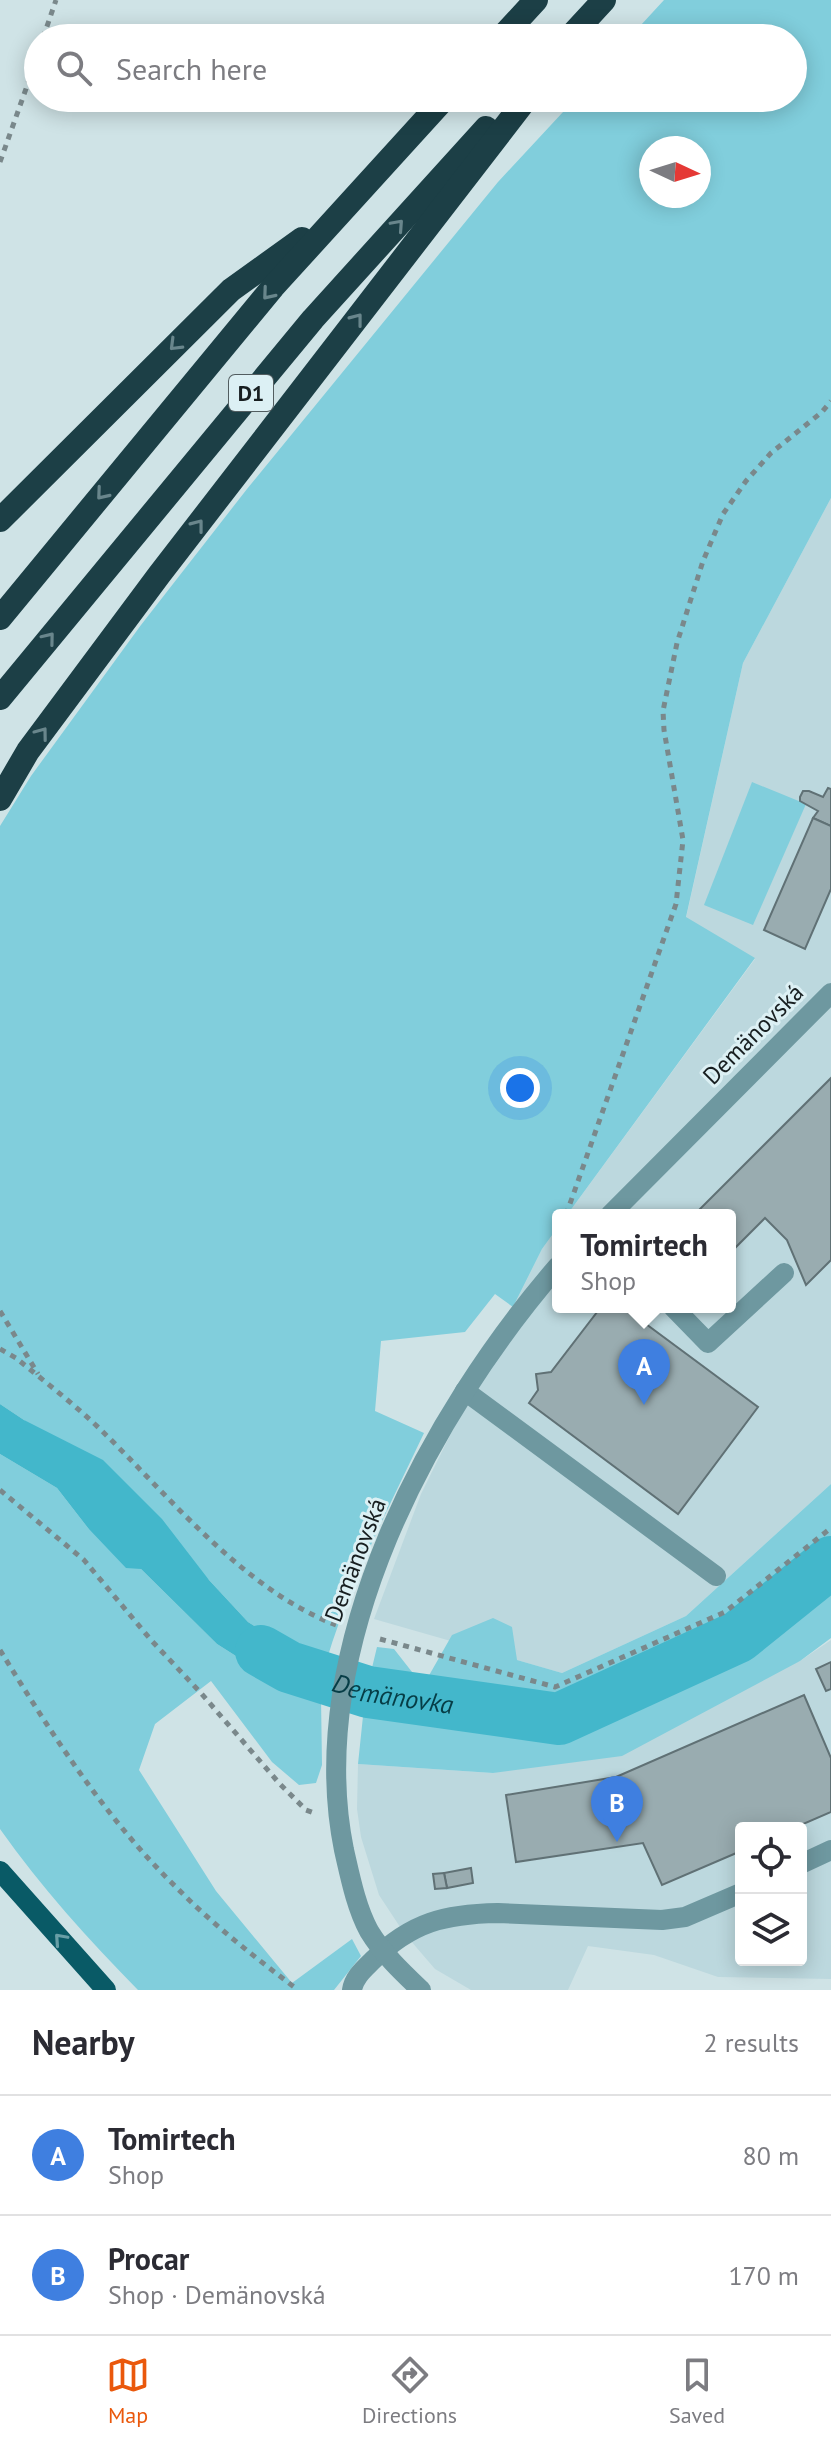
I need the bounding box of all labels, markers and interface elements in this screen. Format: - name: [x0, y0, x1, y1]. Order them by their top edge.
- search box: [24, 24, 807, 112]
- icon: search: [52, 46, 96, 90]
- text: Search here: [116, 49, 267, 88]
- north arrow: [639, 136, 711, 208]
- one-way arrow: [388, 220, 403, 234]
- one-way arrow: [263, 284, 278, 299]
- one-way arrow: [347, 313, 361, 328]
- one-way arrow: [170, 336, 184, 350]
- road number: D1: [229, 375, 273, 411]
- one-way arrow: [97, 485, 112, 499]
- one-way arrow: [188, 519, 202, 534]
- one-way arrow: [40, 632, 54, 647]
- one-way arrow: [32, 727, 46, 742]
- street label: Demänovská: [696, 977, 810, 1091]
- your location: [500, 1068, 540, 1108]
- popup: [552, 1209, 736, 1313]
- text: Tomirtech: [580, 1225, 708, 1264]
- text: Shop: [580, 1264, 636, 1297]
- pin: A: [618, 1339, 670, 1405]
- street label: Demänovská: [317, 1494, 393, 1626]
- water label: Demänovka: [329, 1665, 456, 1720]
- pin: B: [591, 1776, 643, 1842]
- map controls: [735, 1822, 807, 1966]
- button: locate: [735, 1822, 807, 1894]
- button: layers: [735, 1894, 807, 1966]
- one-way arrow: [55, 1933, 69, 1948]
- text: Nearby: [32, 2020, 134, 2064]
- text: 2 results: [704, 2026, 799, 2059]
- text: Tomirtech: [108, 2119, 236, 2158]
- text: A: [50, 2139, 66, 2172]
- text: 80 m: [743, 2139, 799, 2172]
- text: Shop: [108, 2158, 164, 2191]
- text: Procar: [108, 2239, 189, 2278]
- text: B: [50, 2259, 66, 2292]
- text: 170 m: [728, 2259, 799, 2292]
- text: Shop · Demänovská: [108, 2278, 326, 2311]
- tab: Map: [106, 2353, 150, 2429]
- tab: Directions: [362, 2353, 457, 2429]
- tab: Saved: [669, 2353, 725, 2429]

